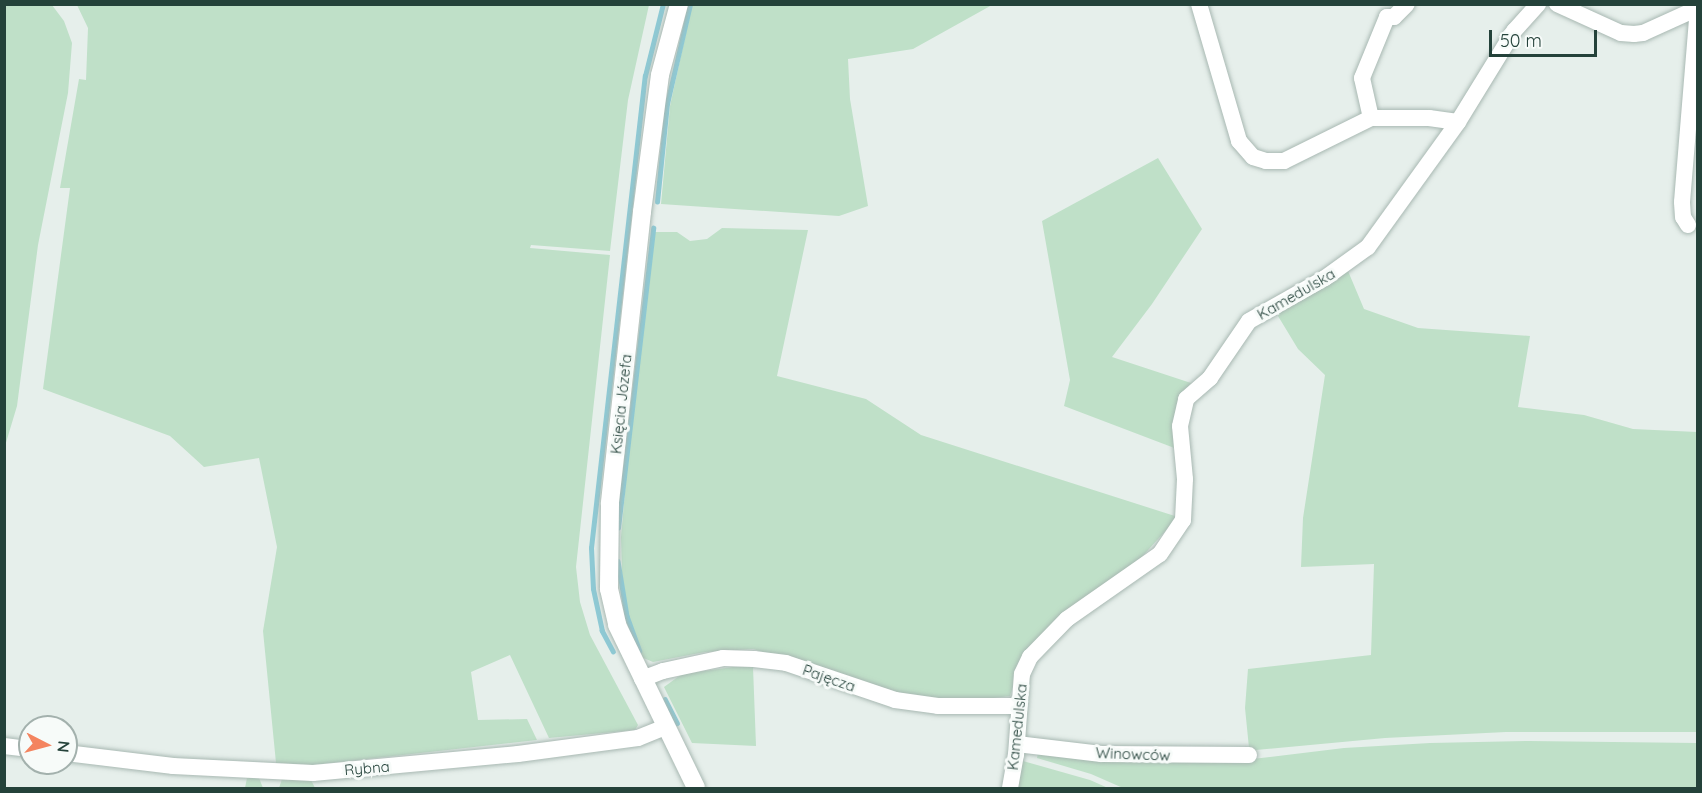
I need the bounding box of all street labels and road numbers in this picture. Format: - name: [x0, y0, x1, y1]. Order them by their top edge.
- street label: Kamedulska: [1254, 265, 1338, 323]
- street label: Księcia Józefa: [607, 353, 635, 455]
- street label: Pajęcza: [800, 661, 858, 695]
- street label: Kamedulska: [1004, 683, 1030, 771]
- street label: Winowców: [1095, 744, 1171, 764]
- street label: Rybna: [344, 757, 390, 779]

